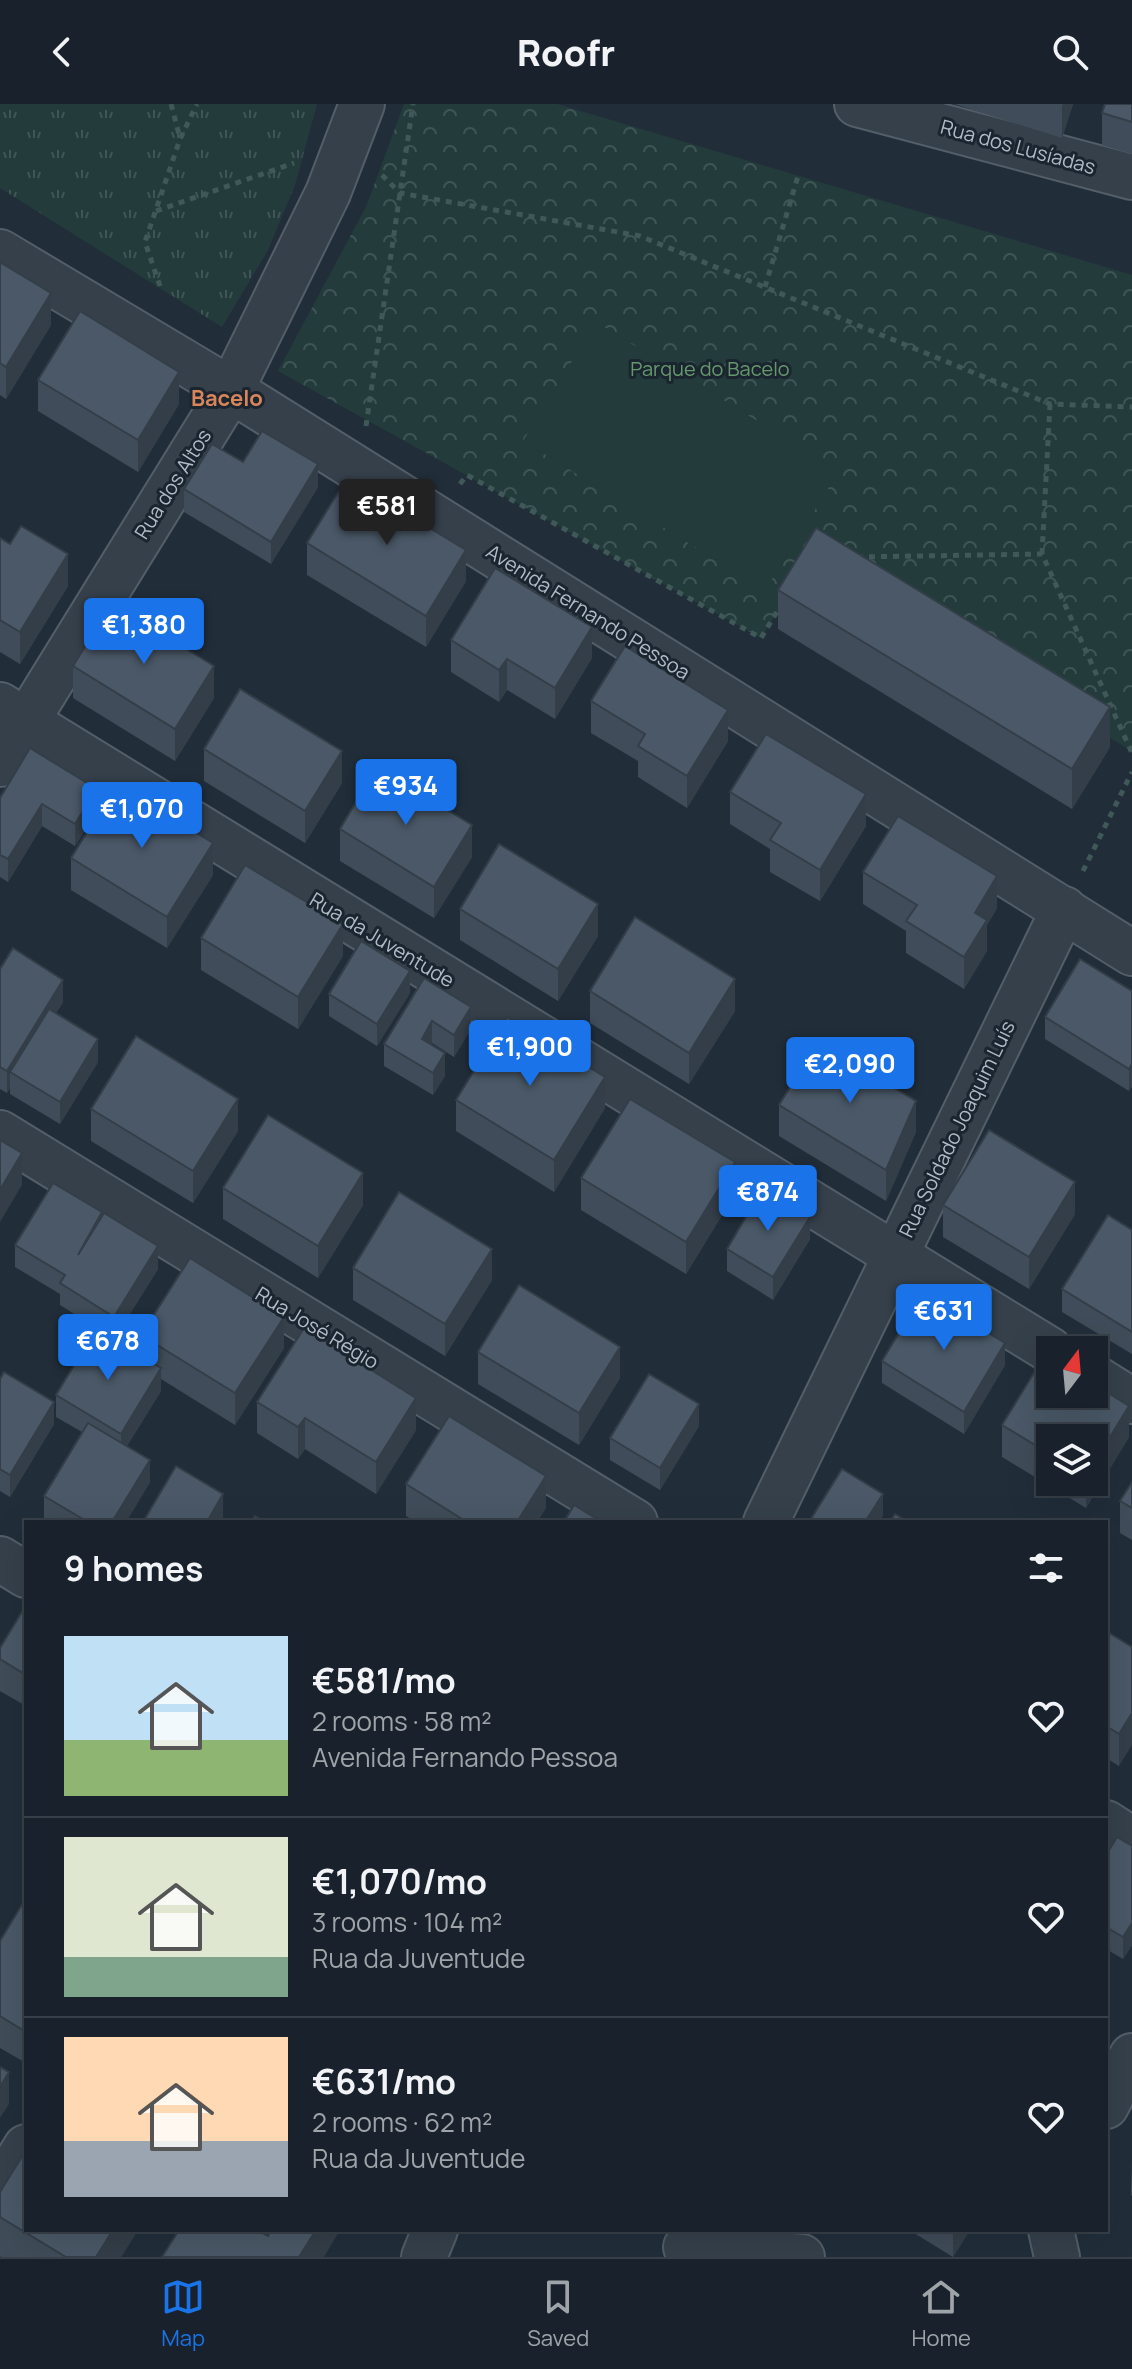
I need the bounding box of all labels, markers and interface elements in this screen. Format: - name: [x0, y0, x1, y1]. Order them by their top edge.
- text: Roofr: [517, 28, 615, 77]
- icon: back: [40, 30, 84, 74]
- icon: search: [1048, 30, 1092, 74]
- street label: Rua dos Lusíadas: [938, 113, 1099, 180]
- park label: Parque do Bacelo: [630, 355, 790, 382]
- district label: Bacelo: [191, 383, 263, 413]
- street label: Rua dos Altos: [128, 424, 217, 544]
- pin: €581: [340, 479, 434, 547]
- text: €581: [357, 487, 417, 523]
- street label: Avenida Fernando Pessoa: [481, 538, 695, 685]
- pin: €1,380: [79, 598, 209, 666]
- text: €1,380: [102, 606, 186, 642]
- pin: €934: [359, 759, 453, 827]
- text: €934: [374, 767, 438, 803]
- pin: €1,070: [77, 782, 207, 850]
- text: €1,070: [100, 790, 184, 826]
- street label: Rua da Juventude: [305, 886, 460, 993]
- street label: Rua Soldado Joaquim Luís: [892, 1016, 1021, 1242]
- pin: €1,900: [465, 1020, 595, 1088]
- text: €1,900: [487, 1028, 573, 1064]
- pin: €2,090: [785, 1037, 915, 1105]
- text: €2,090: [804, 1045, 896, 1081]
- pin: €874: [721, 1165, 815, 1233]
- text: €874: [737, 1173, 799, 1209]
- street label: Rua José Régio: [251, 1280, 384, 1375]
- pin: €631: [897, 1284, 991, 1352]
- text: €631: [914, 1292, 974, 1328]
- pin: €678: [61, 1314, 155, 1382]
- text: €678: [76, 1322, 140, 1358]
- north arrow: [1036, 1336, 1108, 1408]
- map controls: [1036, 1336, 1108, 1496]
- button: layers: [1036, 1424, 1108, 1496]
- text: 9 homes: [64, 1545, 203, 1591]
- icon: filters: [1024, 1546, 1068, 1590]
- text: €581/mo: [312, 1657, 456, 1703]
- icon: home: [128, 1668, 224, 1764]
- icon: heart: [1024, 1694, 1068, 1738]
- text: 2 rooms · 58 m²: [312, 1703, 492, 1739]
- text: Avenida Fernando Pessoa: [312, 1739, 618, 1775]
- text: €1,070/mo: [312, 1858, 487, 1904]
- icon: home: [128, 1869, 224, 1965]
- icon: heart: [1024, 1895, 1068, 1939]
- text: 3 rooms · 104 m²: [312, 1904, 502, 1940]
- text: Rua da Juventude: [312, 1940, 525, 1976]
- text: €631/mo: [312, 2058, 456, 2104]
- icon: home: [128, 2069, 224, 2165]
- icon: heart: [1024, 2095, 1068, 2139]
- text: 2 rooms · 62 m²: [312, 2104, 492, 2140]
- text: Rua da Juventude: [312, 2140, 525, 2176]
- tab: Map: [161, 2275, 205, 2353]
- tab: Saved: [527, 2275, 589, 2353]
- tab: Home: [911, 2275, 971, 2353]

